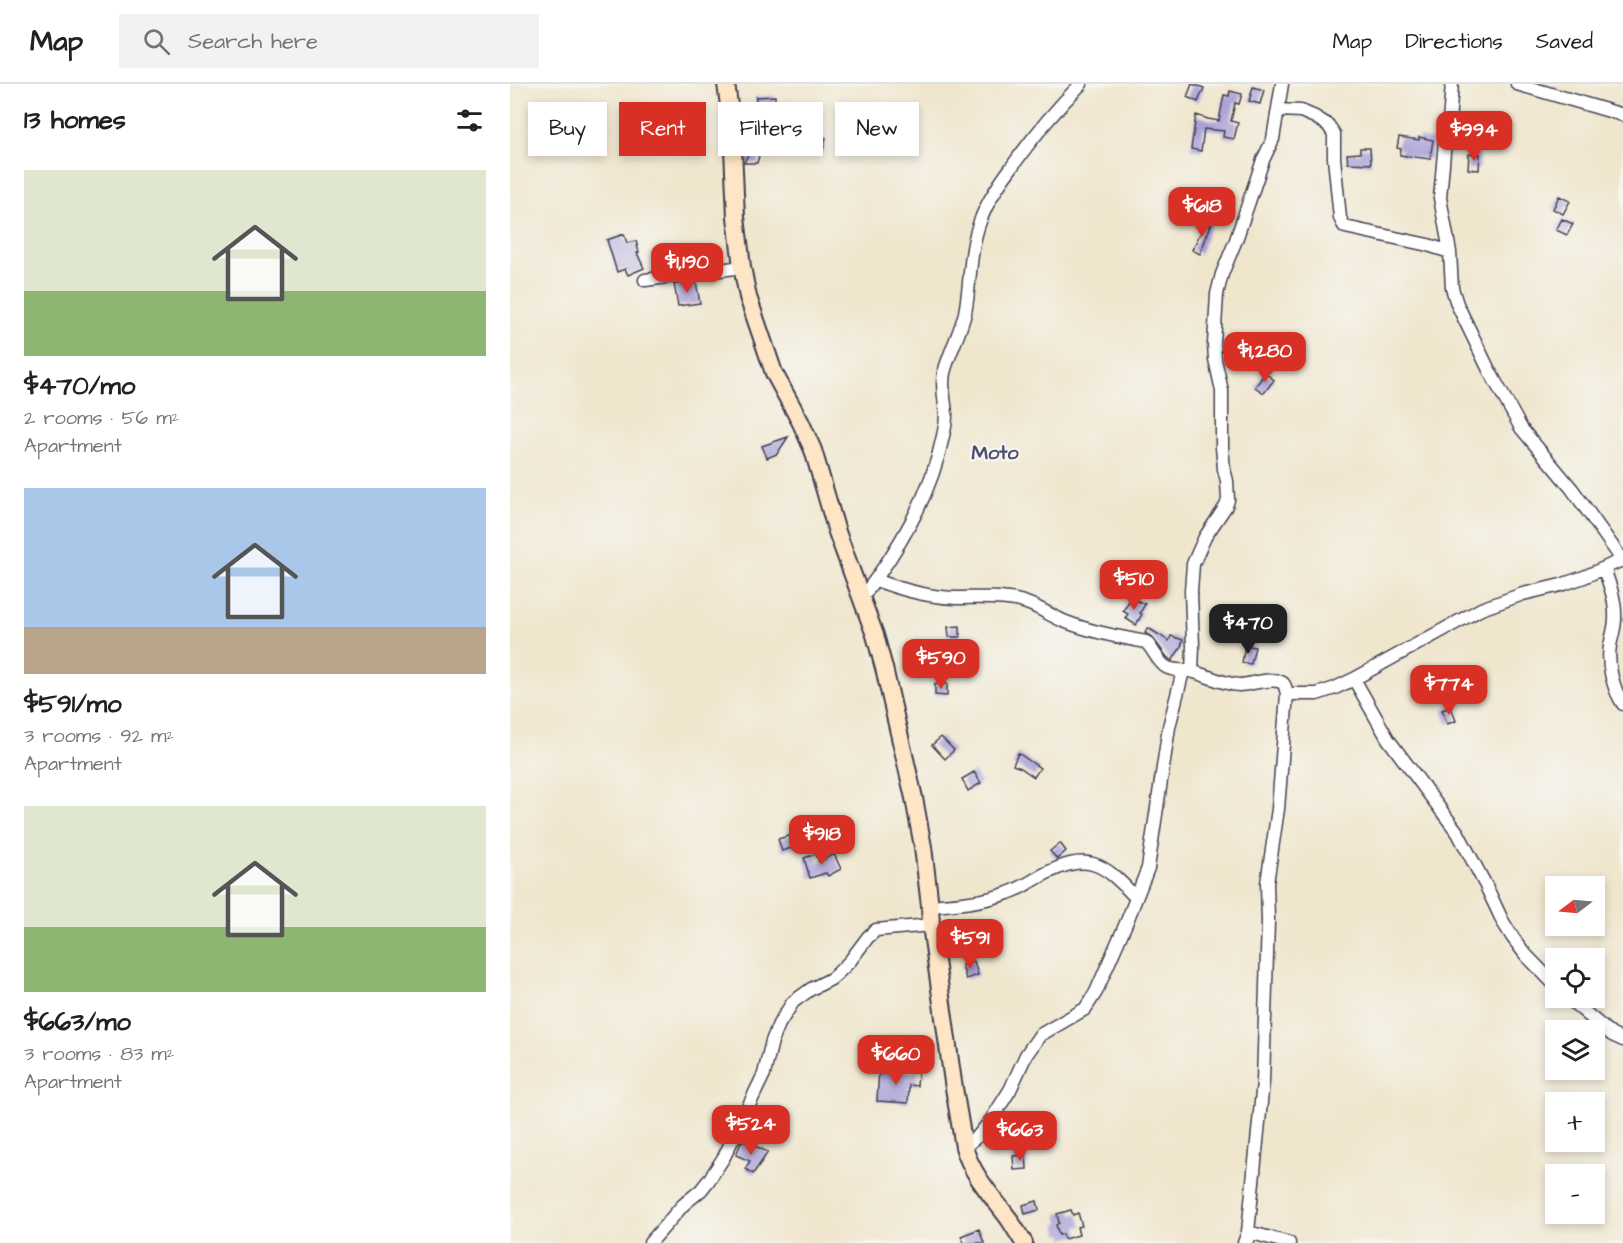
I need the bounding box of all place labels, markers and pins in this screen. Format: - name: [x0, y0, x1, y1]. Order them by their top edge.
- pin: $994: [1438, 111, 1510, 162]
- pin: $618: [1166, 187, 1238, 238]
- pin: $1,190: [638, 243, 736, 294]
- pin: $1,280: [1216, 332, 1314, 383]
- pin: $510: [1098, 560, 1170, 611]
- pin: $470: [1212, 604, 1284, 655]
- pin: $590: [905, 639, 977, 690]
- pin: $774: [1413, 665, 1485, 716]
- pin: $918: [786, 815, 858, 866]
- pin: $591: [934, 919, 1006, 970]
- pin: $660: [860, 1035, 932, 1086]
- pin: $524: [715, 1105, 787, 1156]
- pin: $663: [984, 1111, 1056, 1162]

